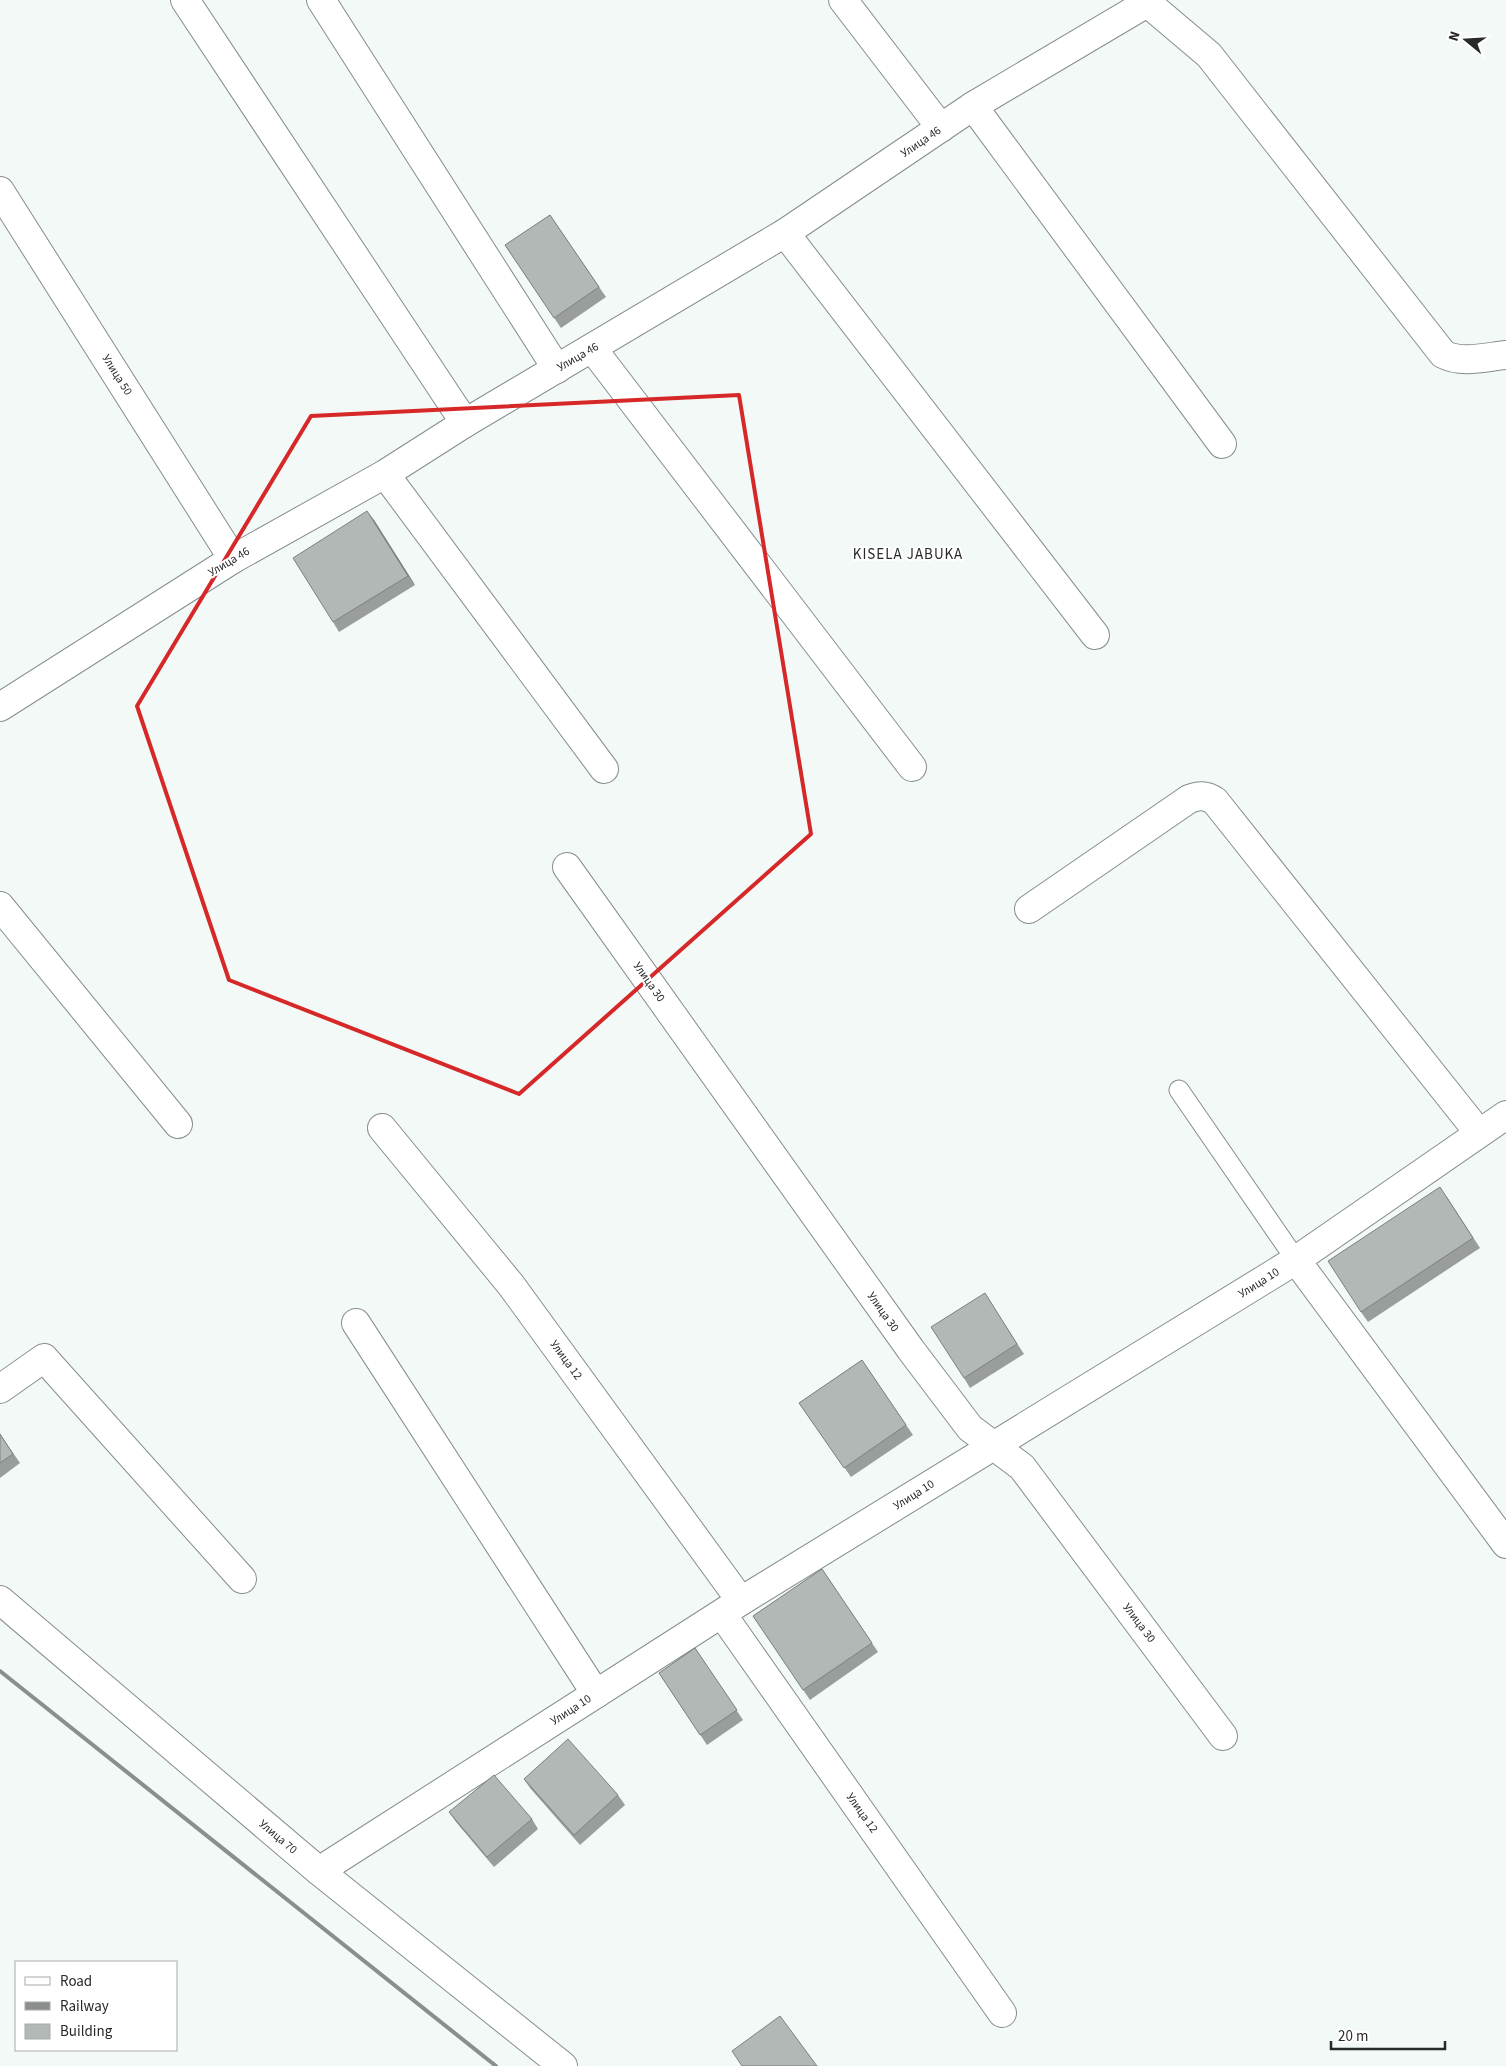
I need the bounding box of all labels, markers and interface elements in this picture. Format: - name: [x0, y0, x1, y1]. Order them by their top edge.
- north arrow: [1441, 15, 1491, 65]
- text: N: [1444, 29, 1466, 44]
- street label: Улица 46: [897, 122, 945, 162]
- street label: Улица 46: [554, 338, 602, 376]
- street label: Улица 50: [98, 351, 136, 399]
- street label: Улица 46: [205, 543, 253, 581]
- district label: KISELA JABUKA: [853, 544, 963, 565]
- street label: Улица 30: [629, 958, 669, 1006]
- street label: Улица 10: [1235, 1264, 1283, 1302]
- street label: Улица 30: [863, 1288, 903, 1336]
- street label: Улица 12: [546, 1337, 586, 1383]
- street label: Улица 10: [890, 1476, 938, 1514]
- street label: Улица 30: [1119, 1600, 1159, 1646]
- street label: Улица 10: [547, 1690, 595, 1730]
- street label: Улица 12: [842, 1789, 882, 1837]
- street label: Улица 70: [255, 1816, 301, 1858]
- legend: [15, 1961, 178, 2051]
- text: Road: [60, 1971, 92, 1992]
- text: Railway: [60, 1996, 109, 2017]
- scale bar: [1331, 2018, 1445, 2050]
- text: Building: [60, 2021, 113, 2042]
- text: 20 m: [1338, 2026, 1368, 2047]

